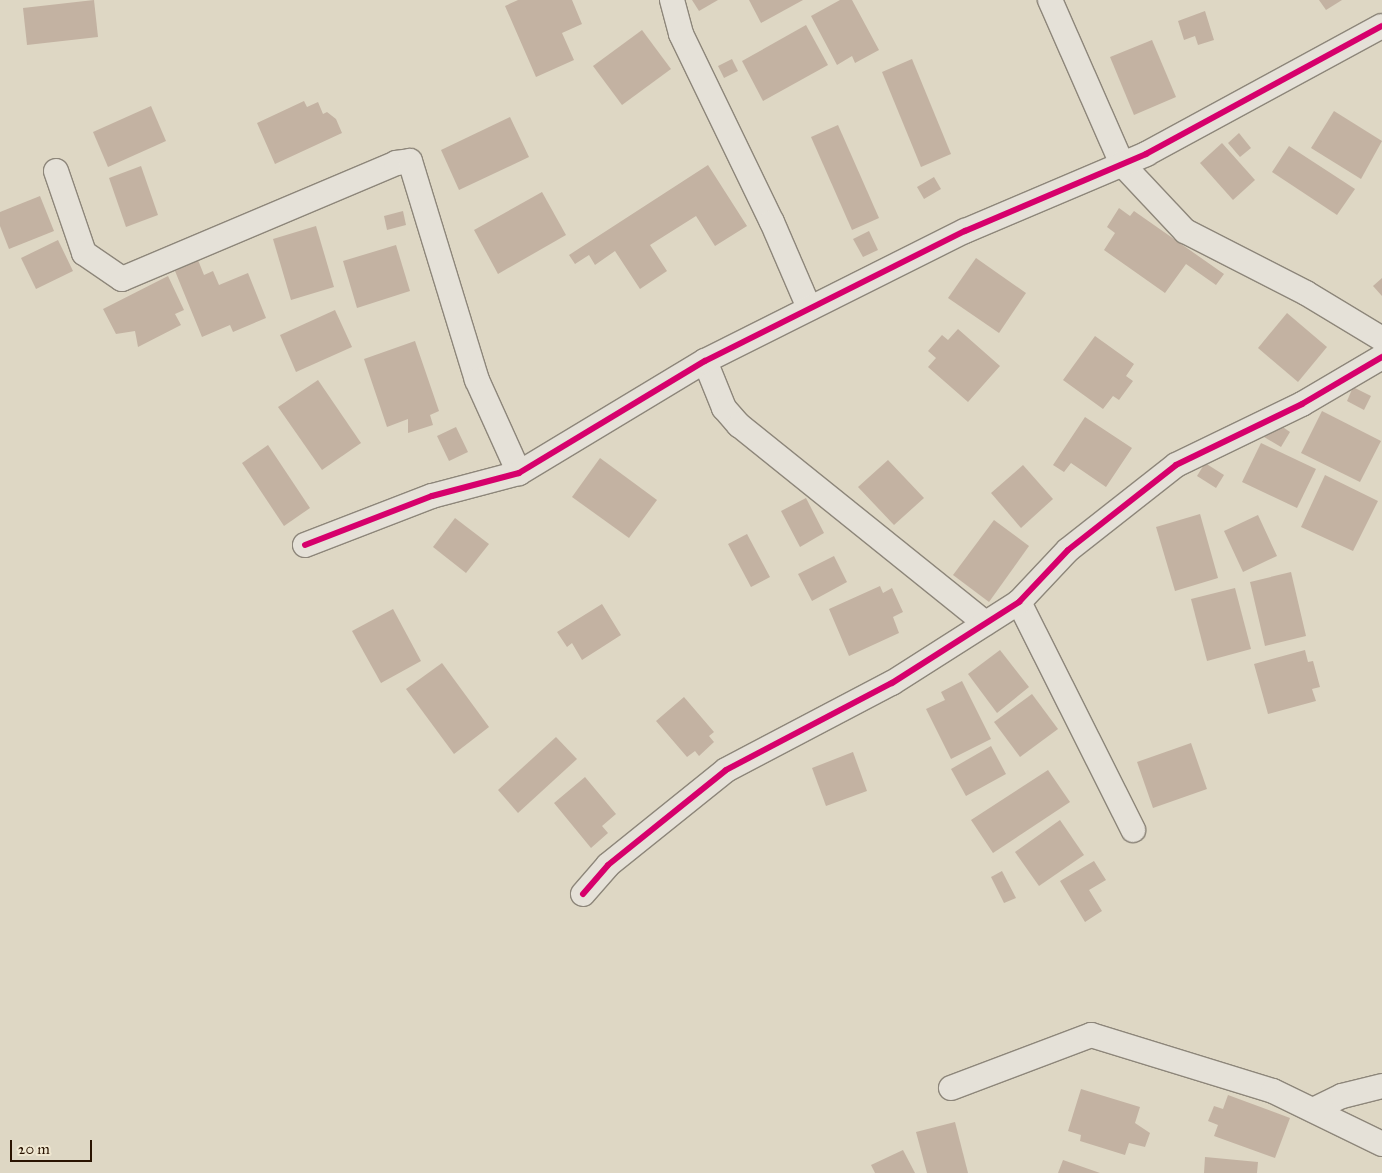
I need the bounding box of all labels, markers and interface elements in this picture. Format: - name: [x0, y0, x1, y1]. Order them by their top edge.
- scale bar: [12, 1130, 95, 1162]
- text: 20 m: [18, 1140, 50, 1158]

